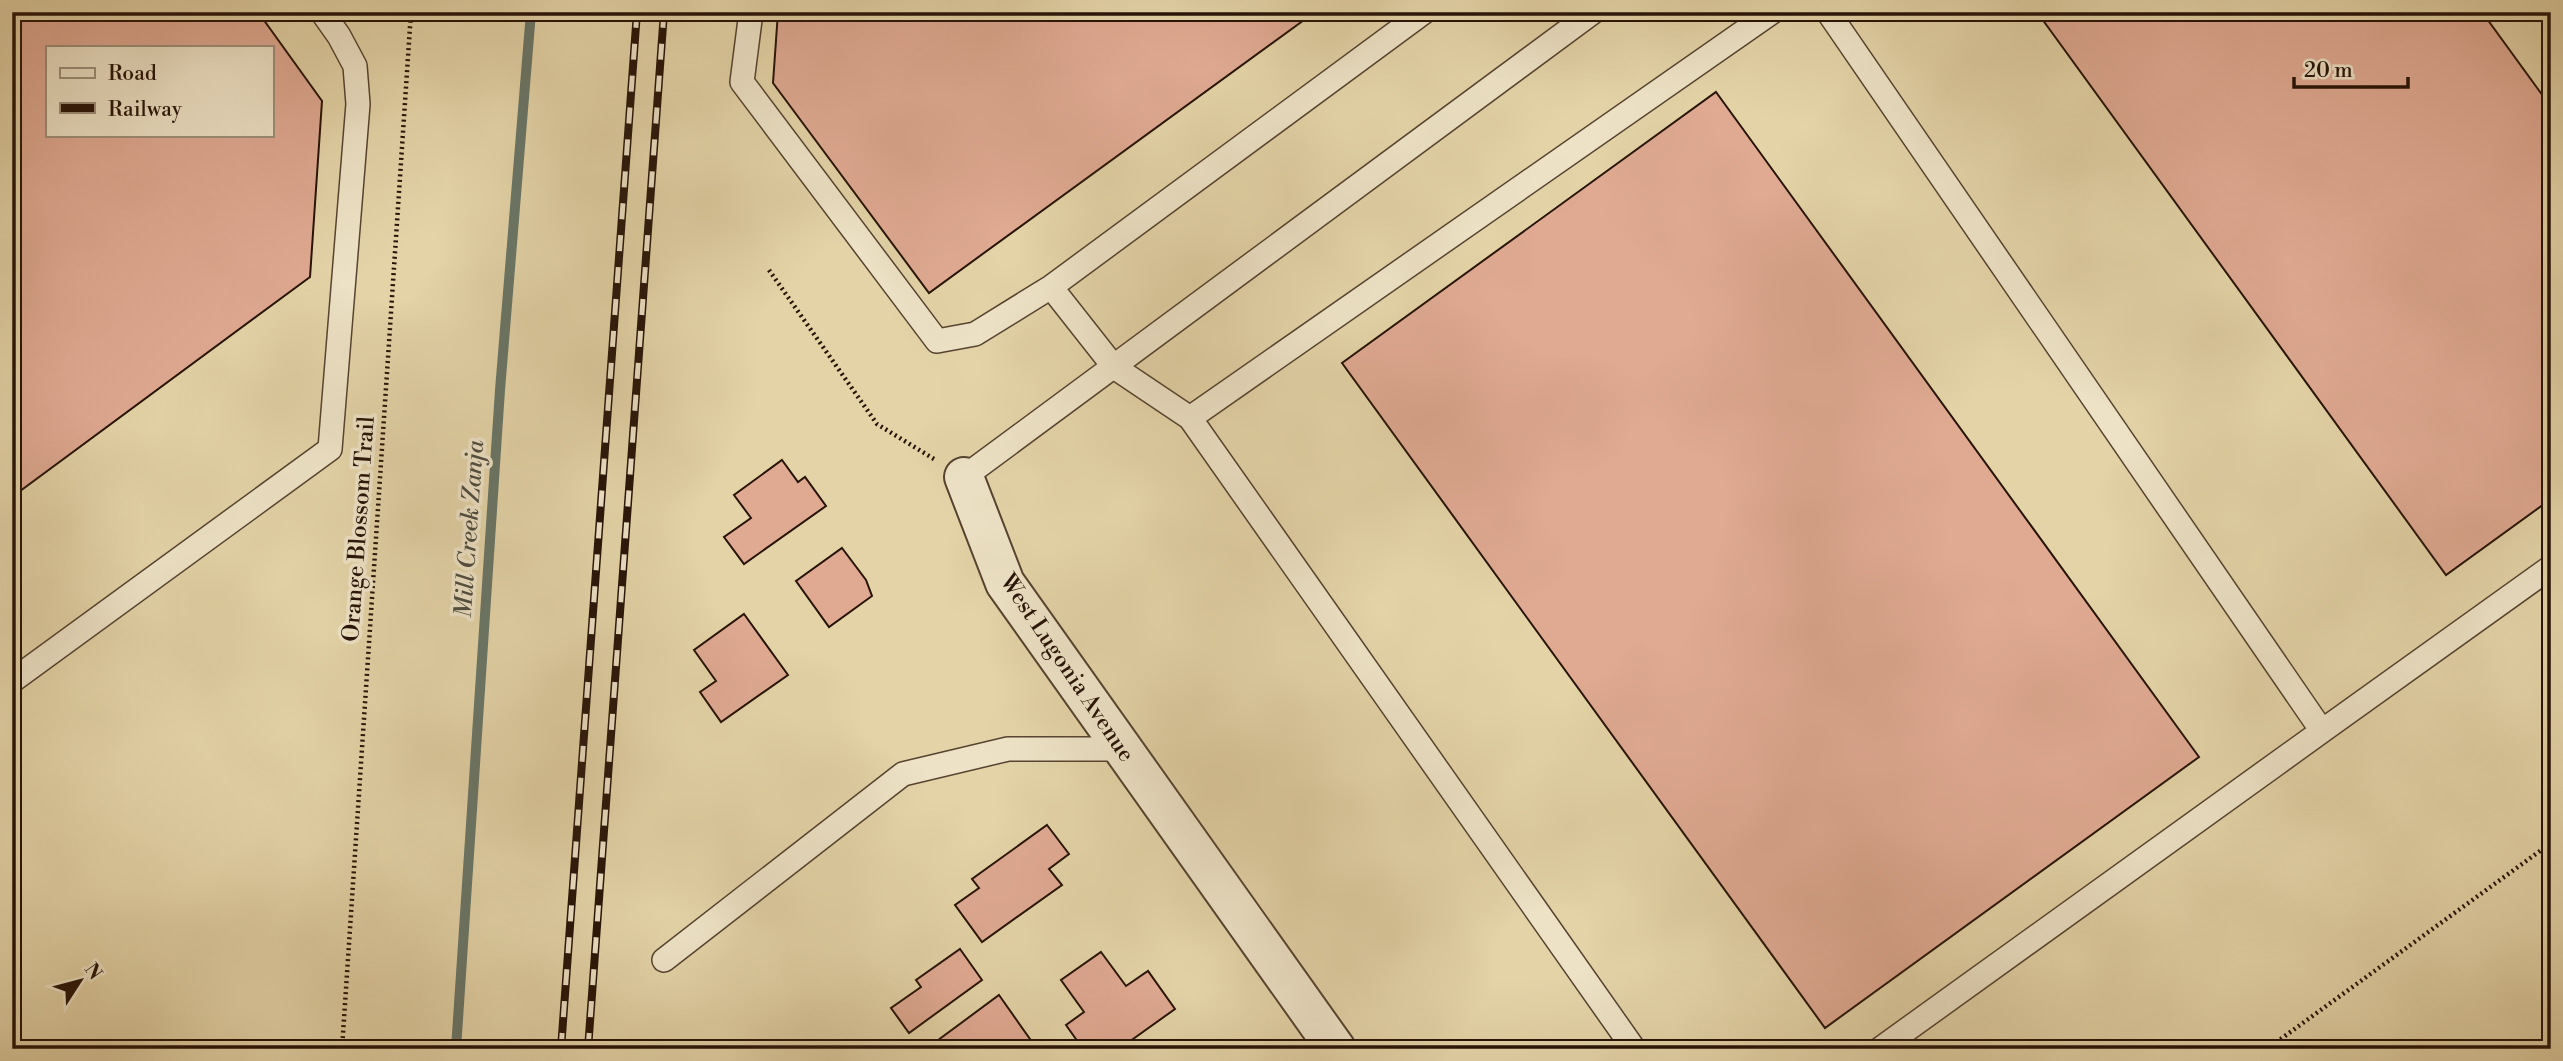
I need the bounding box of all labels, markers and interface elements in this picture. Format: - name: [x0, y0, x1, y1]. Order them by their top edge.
- legend: [46, 46, 273, 136]
- scale bar: [2294, 46, 2407, 90]
- text: 20 m: [2304, 58, 2353, 84]
- text: Road: [108, 61, 157, 87]
- text: Railway: [108, 97, 183, 123]
- street label: Orange Blossom Trail: [337, 415, 381, 643]
- water label: Mill Creek Zanja: [449, 439, 491, 619]
- street label: West Lugonia Avenue: [993, 568, 1140, 767]
- north arrow: [46, 946, 116, 1016]
- text: N: [79, 958, 107, 985]

